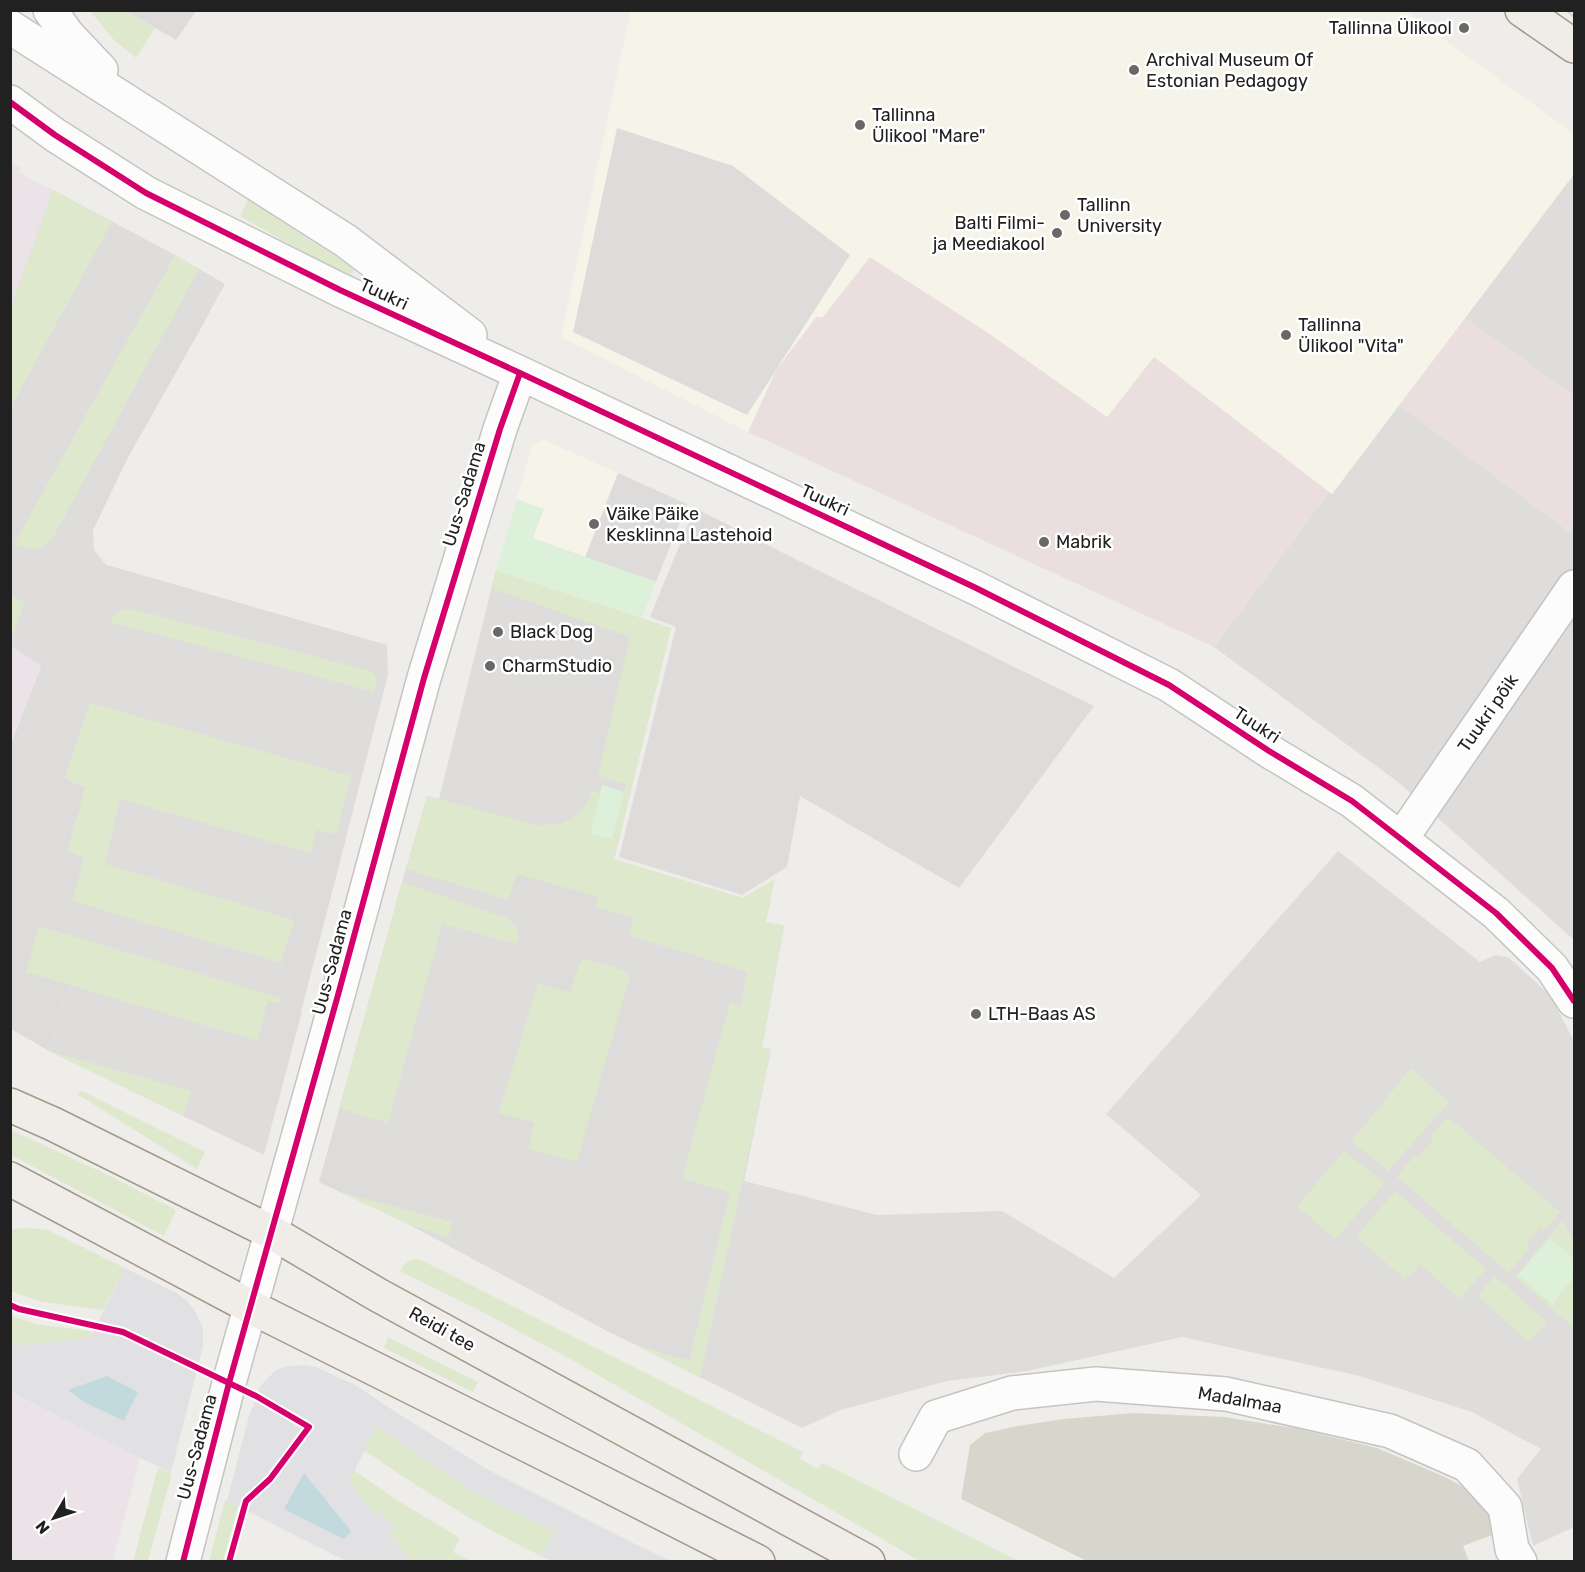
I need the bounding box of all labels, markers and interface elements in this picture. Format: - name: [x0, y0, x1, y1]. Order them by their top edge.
- place label: Tallinna Ülikool: [1329, 17, 1452, 39]
- marker: Tallinna Ülikool: [1457, 21, 1471, 35]
- place label: Archival Museum Of Estonian Pedagogy: [1146, 49, 1313, 92]
- marker: Archival Museum Of Estonian Pedagogy: [1127, 63, 1141, 77]
- place label: Tallinna Ülikool "Mare": [872, 104, 986, 147]
- marker: Tallinna Ülikool "Mare": [853, 118, 867, 132]
- place label: Tallinn University: [1077, 194, 1162, 237]
- marker: Tallinn University: [1058, 208, 1072, 222]
- place label: Balti Filmi- ja Meediakool: [932, 212, 1045, 255]
- marker: Balti Filmi- ja Meediakool: [1050, 226, 1064, 240]
- street label: Tuukri: [356, 273, 412, 315]
- place label: Tallinna Ülikool "Vita": [1298, 314, 1404, 357]
- marker: Tallinna Ülikool "Vita": [1279, 328, 1293, 342]
- street label: Uus-Sadama: [438, 439, 490, 549]
- street label: Tuukri: [797, 479, 853, 521]
- place label: Väike Päike Kesklinna Lastehoid: [606, 503, 772, 546]
- marker: Väike Päike Kesklinna Lastehoid: [587, 517, 601, 531]
- place label: Mabrik: [1056, 531, 1112, 553]
- marker: Mabrik: [1037, 535, 1051, 549]
- place label: Black Dog: [510, 621, 593, 643]
- marker: Black Dog: [491, 625, 505, 639]
- place label: CharmStudio: [502, 655, 612, 677]
- marker: CharmStudio: [483, 659, 497, 673]
- street label: Tuukri põik: [1453, 669, 1523, 756]
- street label: Tuukri: [1230, 702, 1284, 748]
- street label: Uus-Sadama: [307, 907, 357, 1017]
- place label: LTH-Baas AS: [988, 1003, 1096, 1025]
- marker: LTH-Baas AS: [969, 1007, 983, 1021]
- street label: Reidi tee: [405, 1302, 479, 1356]
- street label: Madalmaa: [1196, 1382, 1284, 1418]
- street label: Uus-Sadama: [172, 1392, 222, 1502]
- north arrow: [24, 1488, 84, 1548]
- text: N: [32, 1517, 54, 1538]

